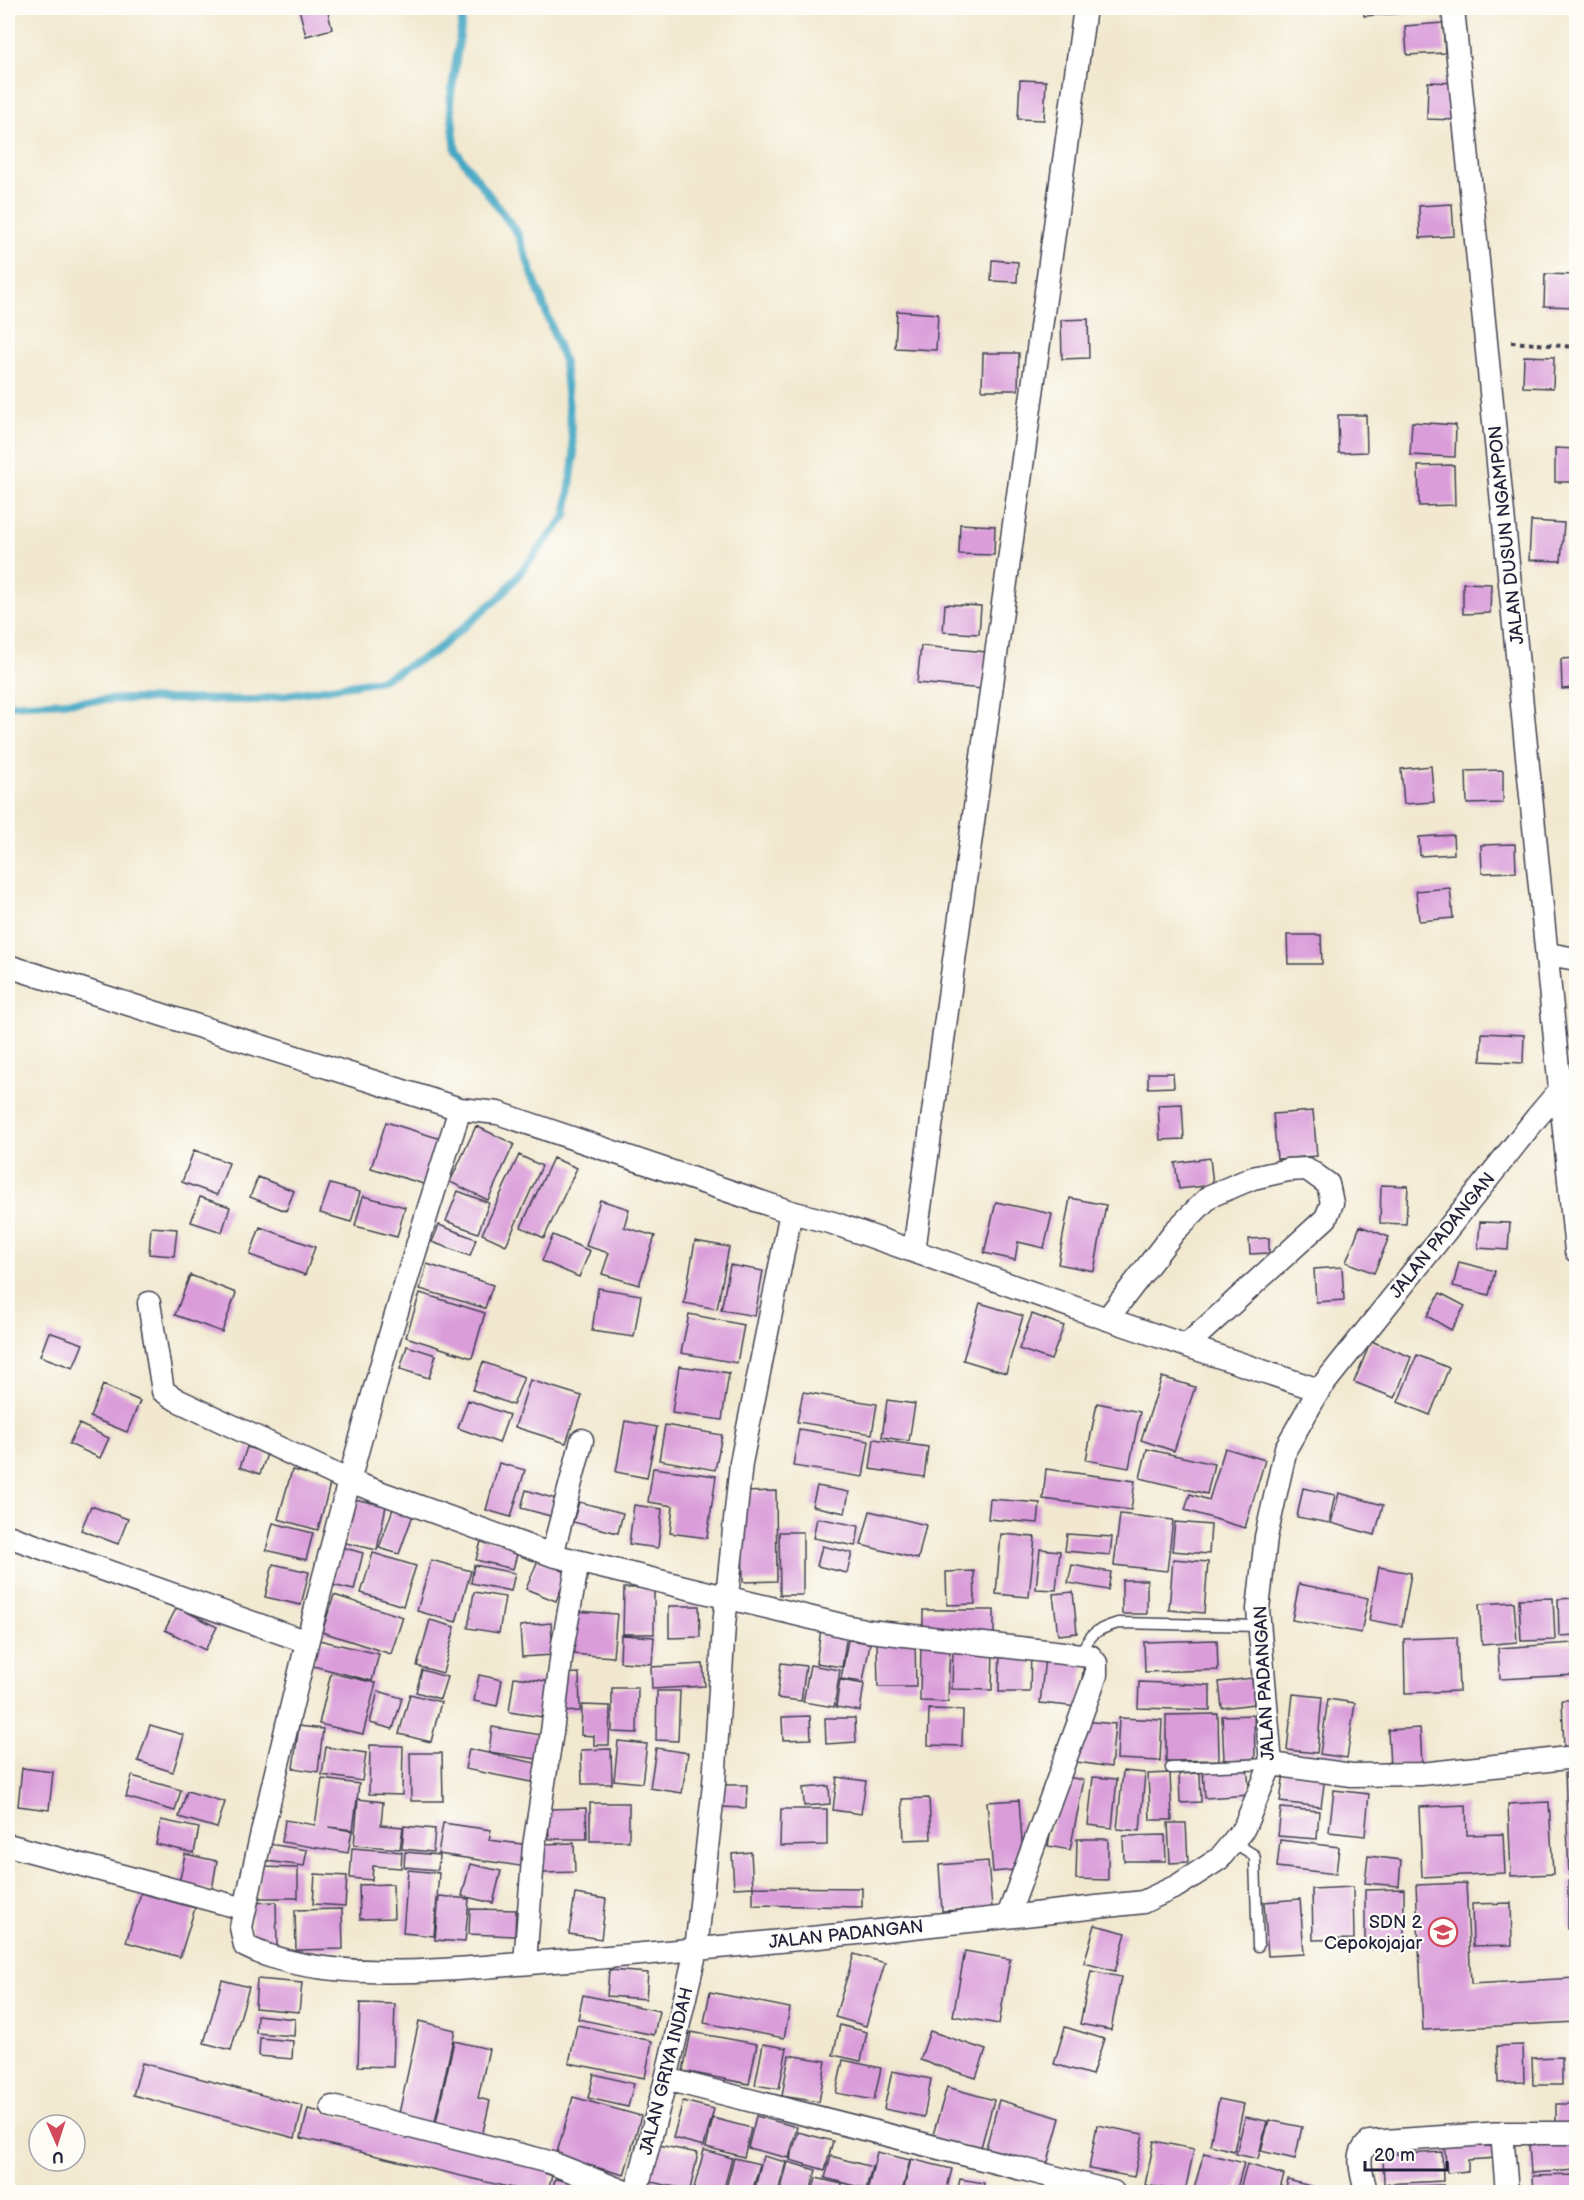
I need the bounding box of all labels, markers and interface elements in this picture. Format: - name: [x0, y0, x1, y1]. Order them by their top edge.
- street label: JALAN DUSUN NGAMPON: [1485, 424, 1528, 645]
- street label: JALAN PADANGAN: [1385, 1168, 1499, 1302]
- street label: JALAN PADANGAN: [1250, 1605, 1279, 1761]
- place label: SDN 2 Cepokojajar: [1324, 1912, 1422, 1954]
- street label: JALAN PADANGAN: [768, 1916, 924, 1953]
- school or university icon: SDN 2 Cepokojajar: [1427, 1916, 1459, 1948]
- street label: JALAN GRIYA INDAH: [635, 1985, 697, 2157]
- north arrow: [27, 2113, 87, 2173]
- scale bar: [1365, 2134, 1448, 2172]
- text: 20 m: [1374, 2145, 1415, 2166]
- text: U: [52, 2147, 64, 2166]

